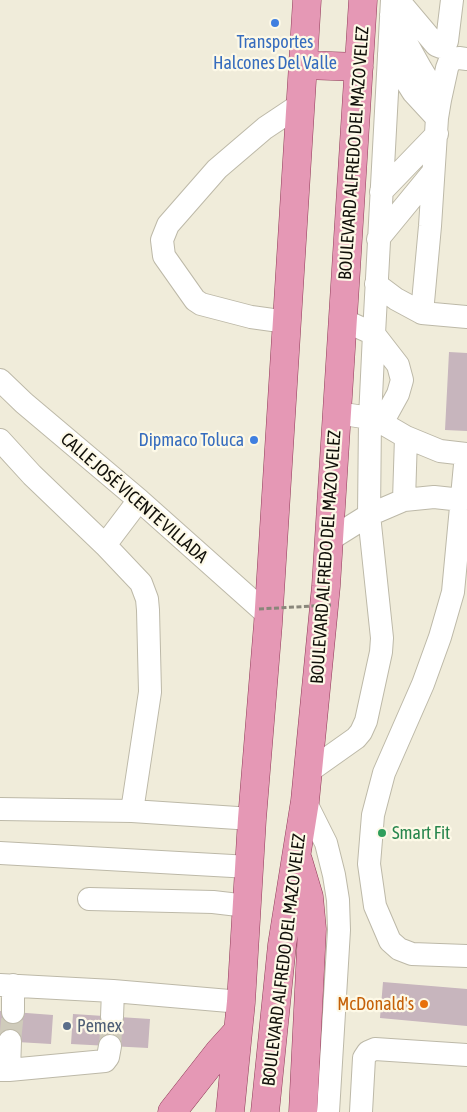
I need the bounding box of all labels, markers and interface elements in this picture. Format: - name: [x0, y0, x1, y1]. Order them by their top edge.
- marker: Transportes Halcones Del Valle: [269, 17, 281, 29]
- street label: BOULEVARD ALFREDO DEL MAZO VELEZ: [334, 25, 374, 281]
- place label: Transportes Halcones Del Valle: [213, 31, 337, 74]
- street label: CALLE JOSÉ VICENTE VILLADA: [56, 428, 212, 568]
- place label: Dipmaco Toluca: [139, 429, 244, 451]
- street label: BOULEVARD ALFREDO DEL MAZO VELEZ: [306, 429, 346, 685]
- marker: Dipmaco Toluca: [248, 434, 260, 446]
- place label: Smart Fit: [392, 822, 450, 844]
- marker: Smart Fit: [376, 827, 388, 839]
- street label: BOULEVARD ALFREDO DEL MAZO VELEZ: [258, 833, 310, 1087]
- place label: McDonald's: [337, 993, 414, 1015]
- marker: McDonald's: [418, 998, 430, 1010]
- place label: Pemex: [77, 1015, 122, 1037]
- marker: Pemex: [61, 1020, 73, 1032]

